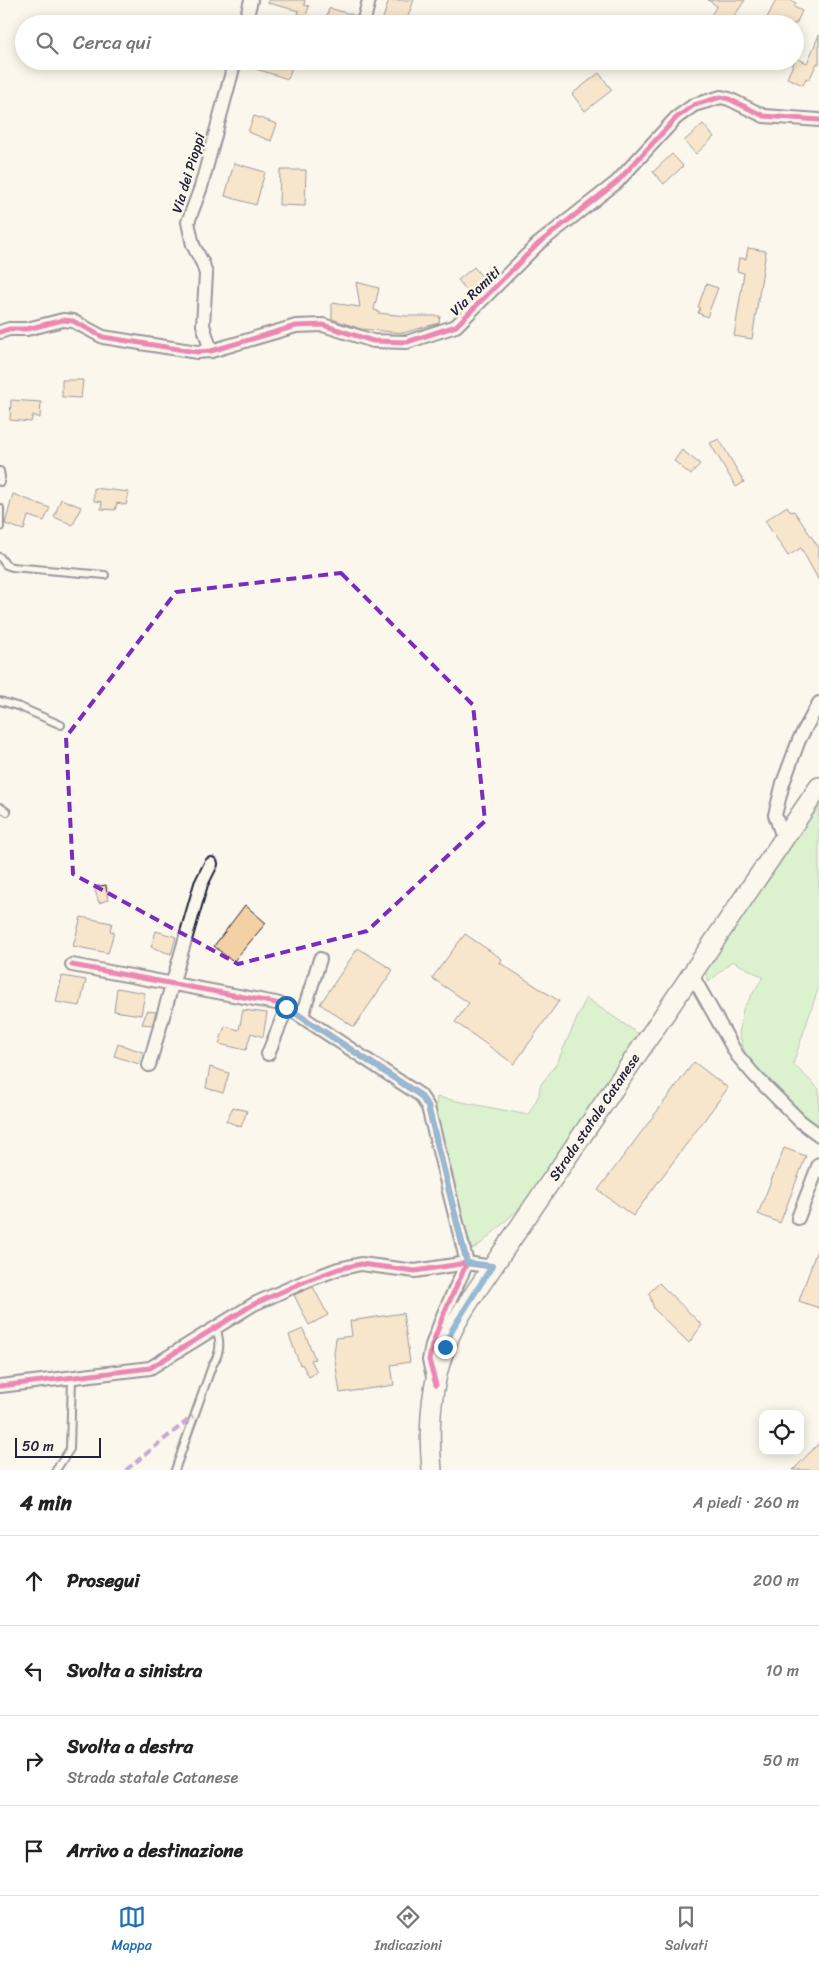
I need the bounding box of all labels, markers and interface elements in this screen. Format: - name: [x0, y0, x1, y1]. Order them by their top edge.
- search box: [15, 15, 804, 70]
- text: Cerca qui: [73, 26, 151, 59]
- icon: search: [33, 29, 61, 57]
- street label: Via dei Pioppi: [164, 129, 213, 216]
- street label: Via Romiti: [444, 260, 507, 322]
- route start: [275, 996, 298, 1019]
- street label: Strada statale Catanese: [542, 1048, 647, 1186]
- route end: [434, 1336, 457, 1359]
- map controls: [759, 1410, 804, 1455]
- button: locate: [759, 1410, 804, 1455]
- text: 50 m: [22, 1434, 54, 1459]
- scale bar: [15, 1435, 101, 1458]
- text: 4 min: [20, 1484, 72, 1522]
- text: A piedi · 260 m: [693, 1488, 799, 1517]
- text: Prosegui: [67, 1564, 140, 1597]
- text: 200 m: [753, 1566, 799, 1595]
- icon: ahead: [20, 1567, 48, 1595]
- text: Svolta a sinistra: [67, 1654, 202, 1687]
- text: 10 m: [766, 1656, 799, 1685]
- icon: left: [20, 1657, 48, 1685]
- text: Svolta a destra: [67, 1730, 193, 1763]
- text: 50 m: [763, 1746, 799, 1775]
- icon: right: [20, 1747, 48, 1775]
- text: Strada statale Catanese: [67, 1763, 238, 1792]
- text: Arrivo a destinazione: [67, 1834, 243, 1867]
- icon: arrive: [20, 1837, 48, 1865]
- tab: Mappa: [111, 1903, 152, 1958]
- tab: Indicazioni: [375, 1903, 442, 1958]
- tab: Salvati: [665, 1903, 708, 1958]

